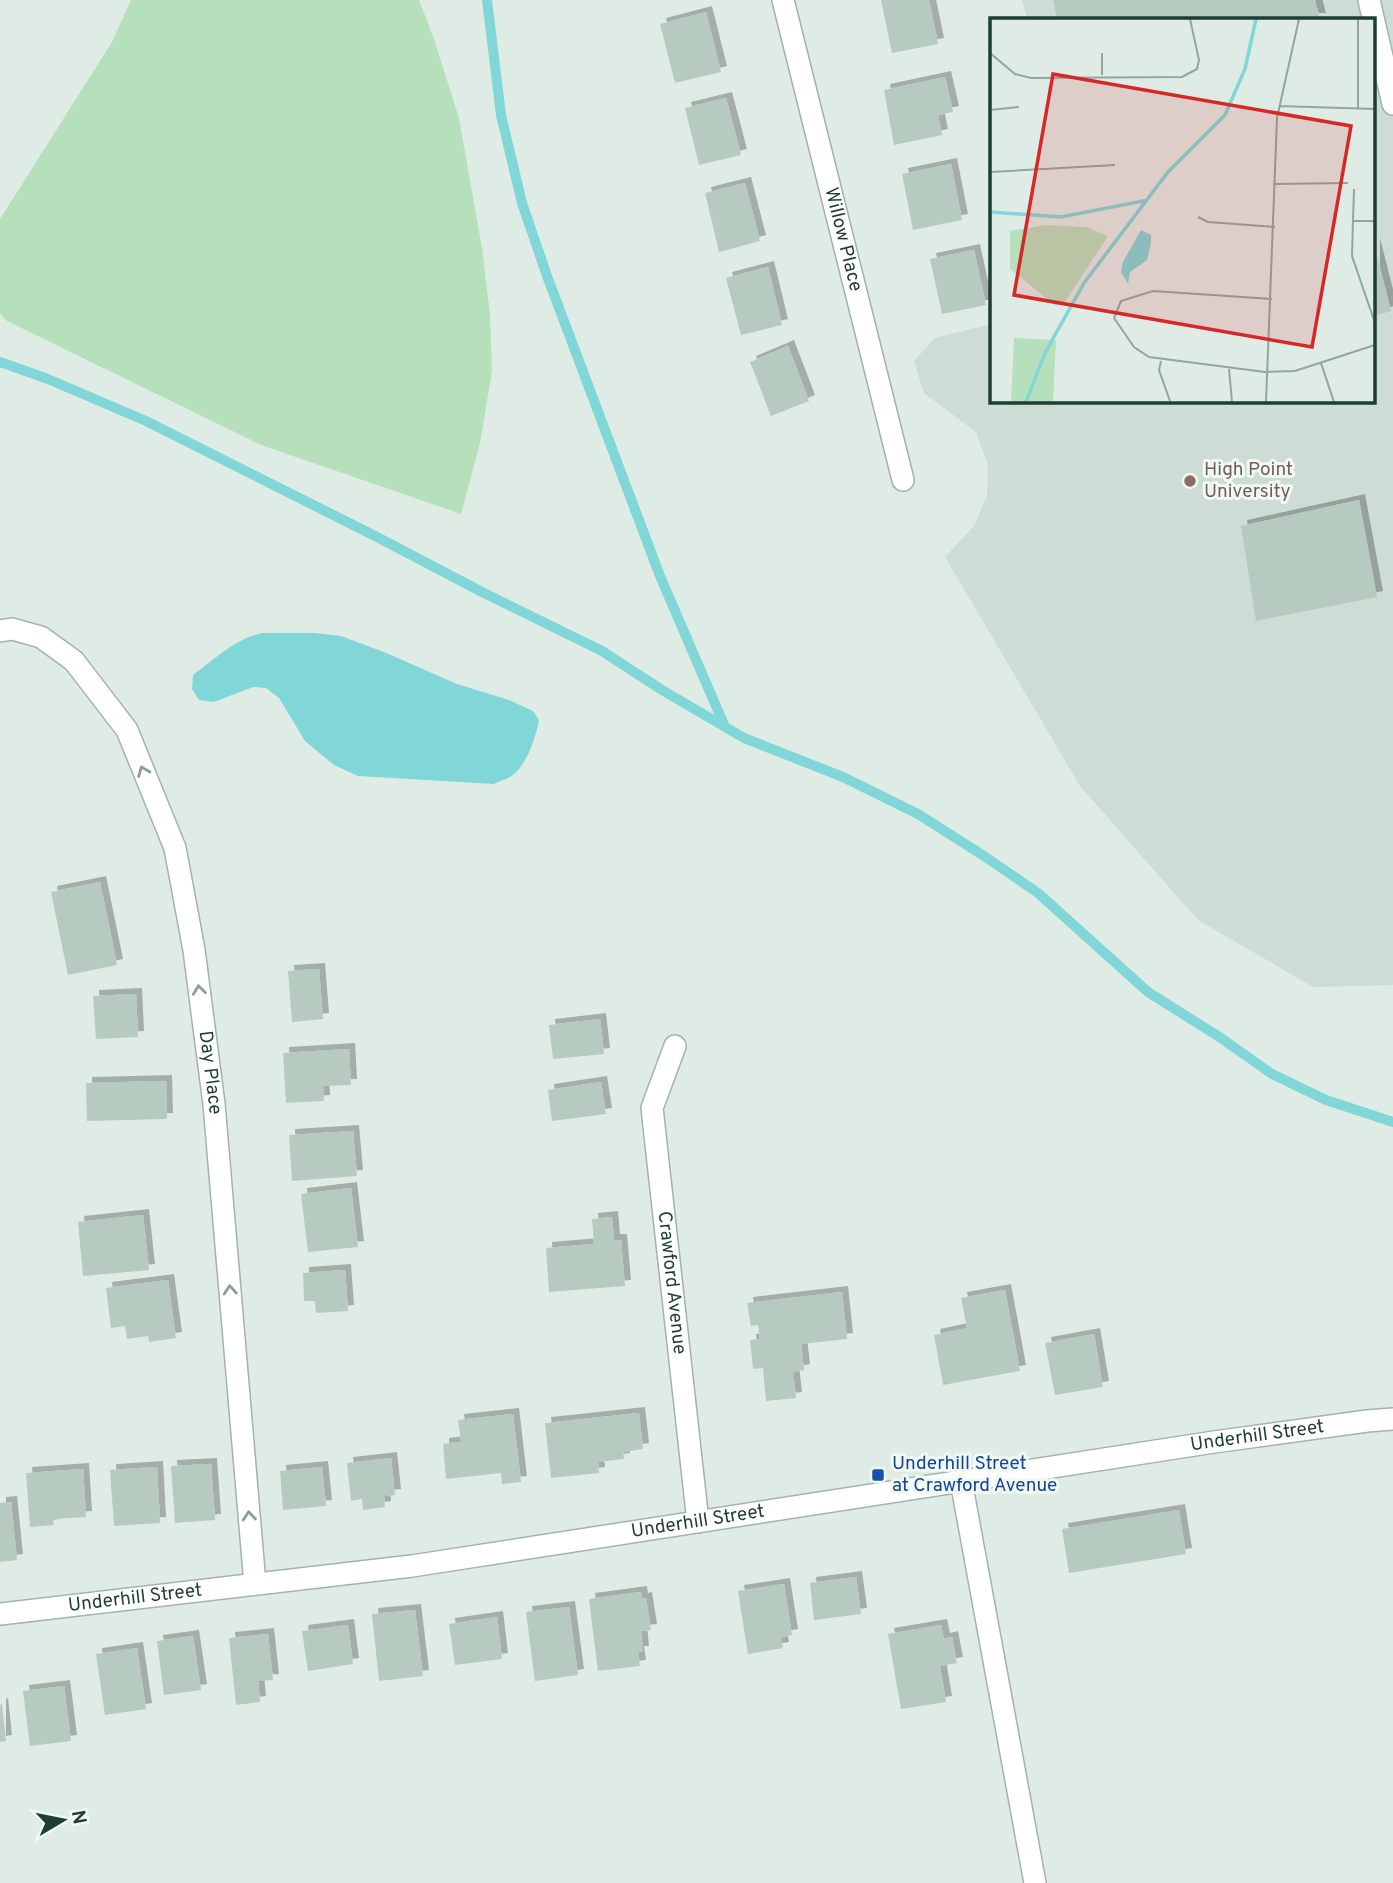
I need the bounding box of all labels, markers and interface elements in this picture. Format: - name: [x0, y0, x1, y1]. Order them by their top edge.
- inset map: [990, 18, 1376, 402]
- street label: Willow Place: [818, 185, 867, 294]
- place label: High Point University: [1204, 458, 1293, 504]
- marker: High Point University: [1182, 473, 1198, 489]
- one-way arrow: [138, 766, 152, 778]
- one-way arrow: [192, 985, 207, 996]
- street label: Day Place: [193, 1029, 227, 1116]
- street label: Crawford Avenue: [652, 1210, 691, 1356]
- one-way arrow: [223, 1284, 238, 1295]
- street label: Underhill Street: [1189, 1415, 1326, 1457]
- place label: Underhill Street at Crawford Avenue: [892, 1452, 1057, 1498]
- marker: Underhill Street at Crawford Avenue: [870, 1467, 886, 1483]
- street label: Underhill Street: [629, 1500, 766, 1544]
- one-way arrow: [242, 1511, 257, 1522]
- street label: Underhill Street: [67, 1579, 203, 1618]
- north arrow: [28, 1785, 98, 1855]
- text: N: [65, 1809, 91, 1826]

